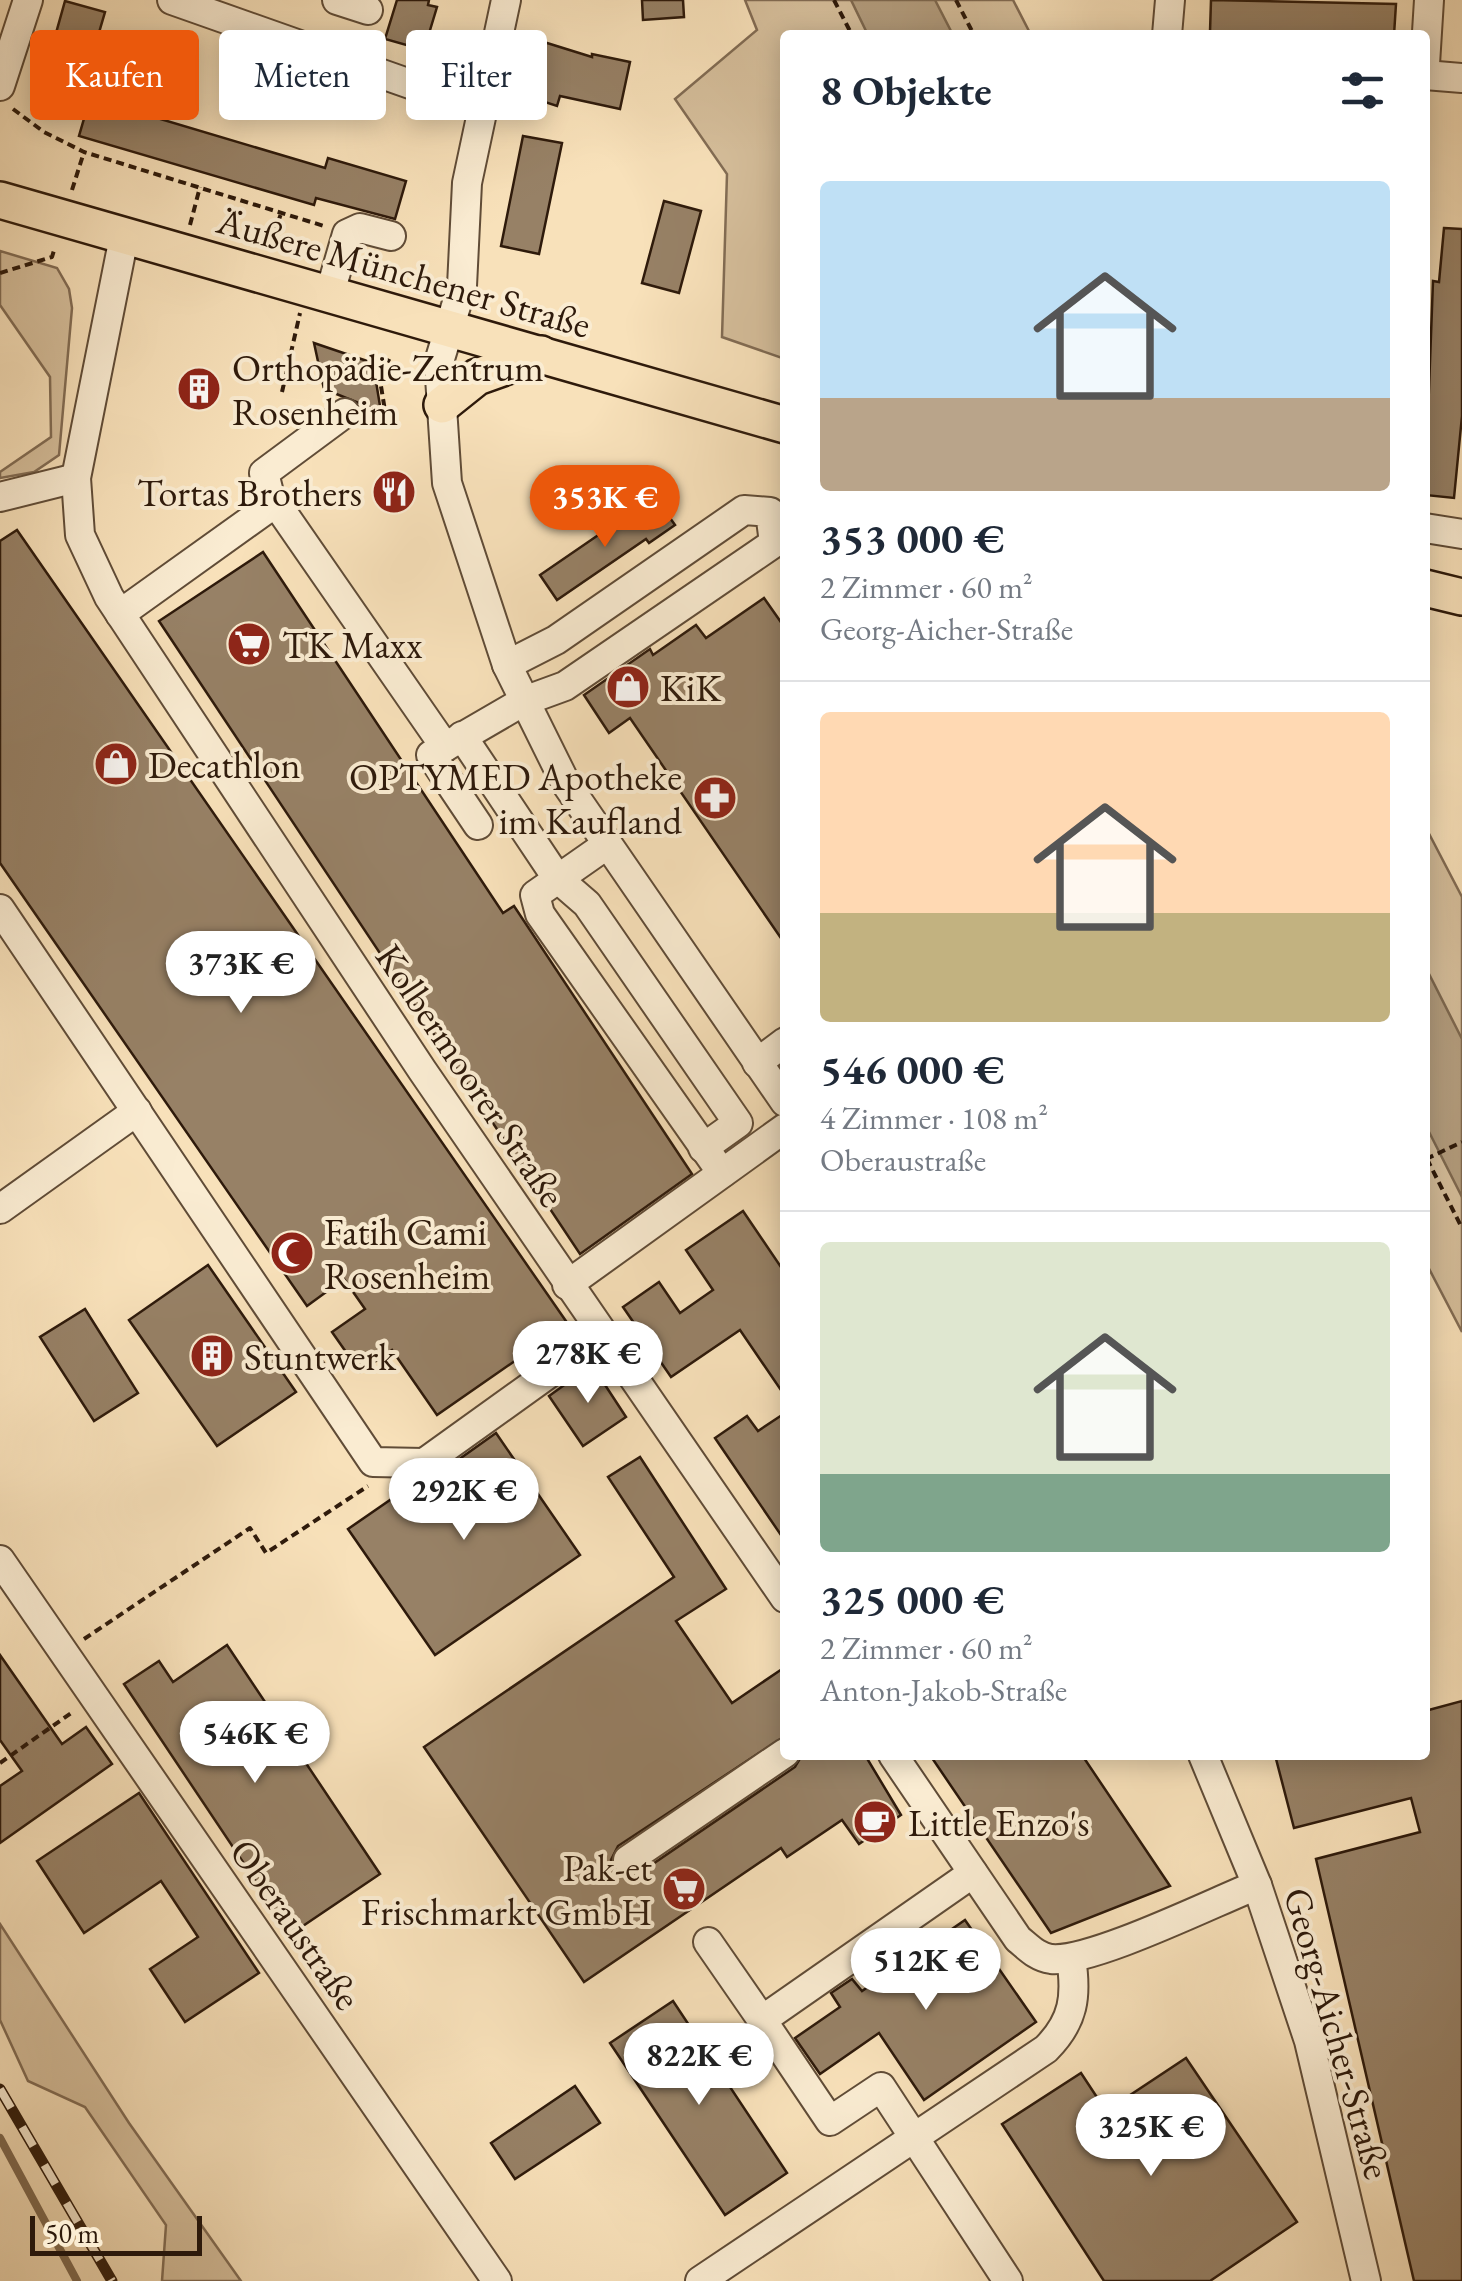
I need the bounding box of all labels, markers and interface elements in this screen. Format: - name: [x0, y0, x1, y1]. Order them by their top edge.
- chip: Kaufen: [30, 30, 199, 120]
- chip: Mieten: [219, 30, 386, 120]
- chip: Filter: [406, 30, 547, 120]
- text: 8 Objekte: [820, 63, 992, 118]
- icon: filters: [1335, 63, 1390, 118]
- street label: Äußere Münchener Straße: [211, 195, 596, 349]
- icon: home: [1015, 246, 1195, 426]
- place label: Orthopädie-Zentrum Rosenheim: [232, 343, 544, 436]
- building icon: Orthopädie-Zentrum Rosenheim: [176, 366, 222, 412]
- pin: 353K €: [524, 465, 686, 550]
- place label: Tortas Brothers: [137, 468, 362, 517]
- restaurant icon: Tortas Brothers: [371, 469, 417, 515]
- text: 353K €: [552, 476, 658, 518]
- text: 353 000 €: [820, 511, 1004, 566]
- text: 2 Zimmer · 60 m²: [820, 566, 1033, 608]
- text: Georg-Aicher-Straße: [820, 608, 1073, 650]
- place label: TK Maxx: [282, 620, 423, 669]
- supermarket icon: TK Maxx: [226, 621, 272, 667]
- place label: KiK: [660, 663, 722, 712]
- shop icon: KiK: [605, 664, 651, 710]
- place label: Decathlon: [148, 740, 301, 789]
- shop icon: Decathlon: [93, 741, 139, 787]
- place label: OPTYMED Apotheke im Kaufland: [349, 752, 683, 845]
- pharmacy icon: OPTYMED Apotheke im Kaufland: [692, 775, 738, 821]
- icon: home: [1015, 777, 1195, 957]
- pin: 373K €: [160, 931, 322, 1016]
- street label: Kolbermoorer Straße: [365, 934, 577, 1216]
- text: 373K €: [188, 942, 294, 984]
- text: 546 000 €: [820, 1042, 1004, 1097]
- text: 4 Zimmer · 108 m²: [820, 1097, 1048, 1139]
- text: Oberaustraße: [820, 1139, 986, 1181]
- place label: Fatih Cami Rosenheim: [324, 1207, 490, 1300]
- mosque icon: Fatih Cami Rosenheim: [269, 1230, 315, 1276]
- icon: home: [1015, 1307, 1195, 1487]
- pin: 278K €: [507, 1321, 669, 1406]
- place label: Stuntwerk: [244, 1332, 397, 1381]
- text: 278K €: [535, 1332, 641, 1374]
- building icon: Stuntwerk: [189, 1333, 235, 1379]
- pin: 292K €: [383, 1458, 545, 1543]
- text: 292K €: [411, 1469, 517, 1511]
- text: 325 000 €: [820, 1572, 1004, 1627]
- text: 2 Zimmer · 60 m²: [820, 1627, 1033, 1669]
- text: Anton-Jakob-Straße: [820, 1669, 1067, 1711]
- pin: 546K €: [174, 1701, 336, 1786]
- text: 546K €: [202, 1712, 308, 1754]
- place label: Little Enzo's: [908, 1798, 1089, 1847]
- cafe icon: Little Enzo's: [852, 1799, 898, 1845]
- street label: Oberaustraße: [219, 1829, 373, 2019]
- place label: Pak-et Frischmarkt GmbH: [361, 1843, 652, 1936]
- supermarket icon: Pak-et Frischmarkt GmbH: [661, 1866, 707, 1912]
- street label: Georg-Aicher-Straße: [1273, 1882, 1403, 2184]
- pin: 512K €: [845, 1928, 1007, 2013]
- text: 512K €: [873, 1939, 979, 1981]
- pin: 822K €: [618, 2023, 780, 2108]
- text: 822K €: [646, 2034, 752, 2076]
- pin: 325K €: [1070, 2094, 1232, 2179]
- text: 325K €: [1098, 2105, 1204, 2147]
- scale bar: [30, 2211, 202, 2256]
- text: 50 m: [45, 2215, 99, 2251]

